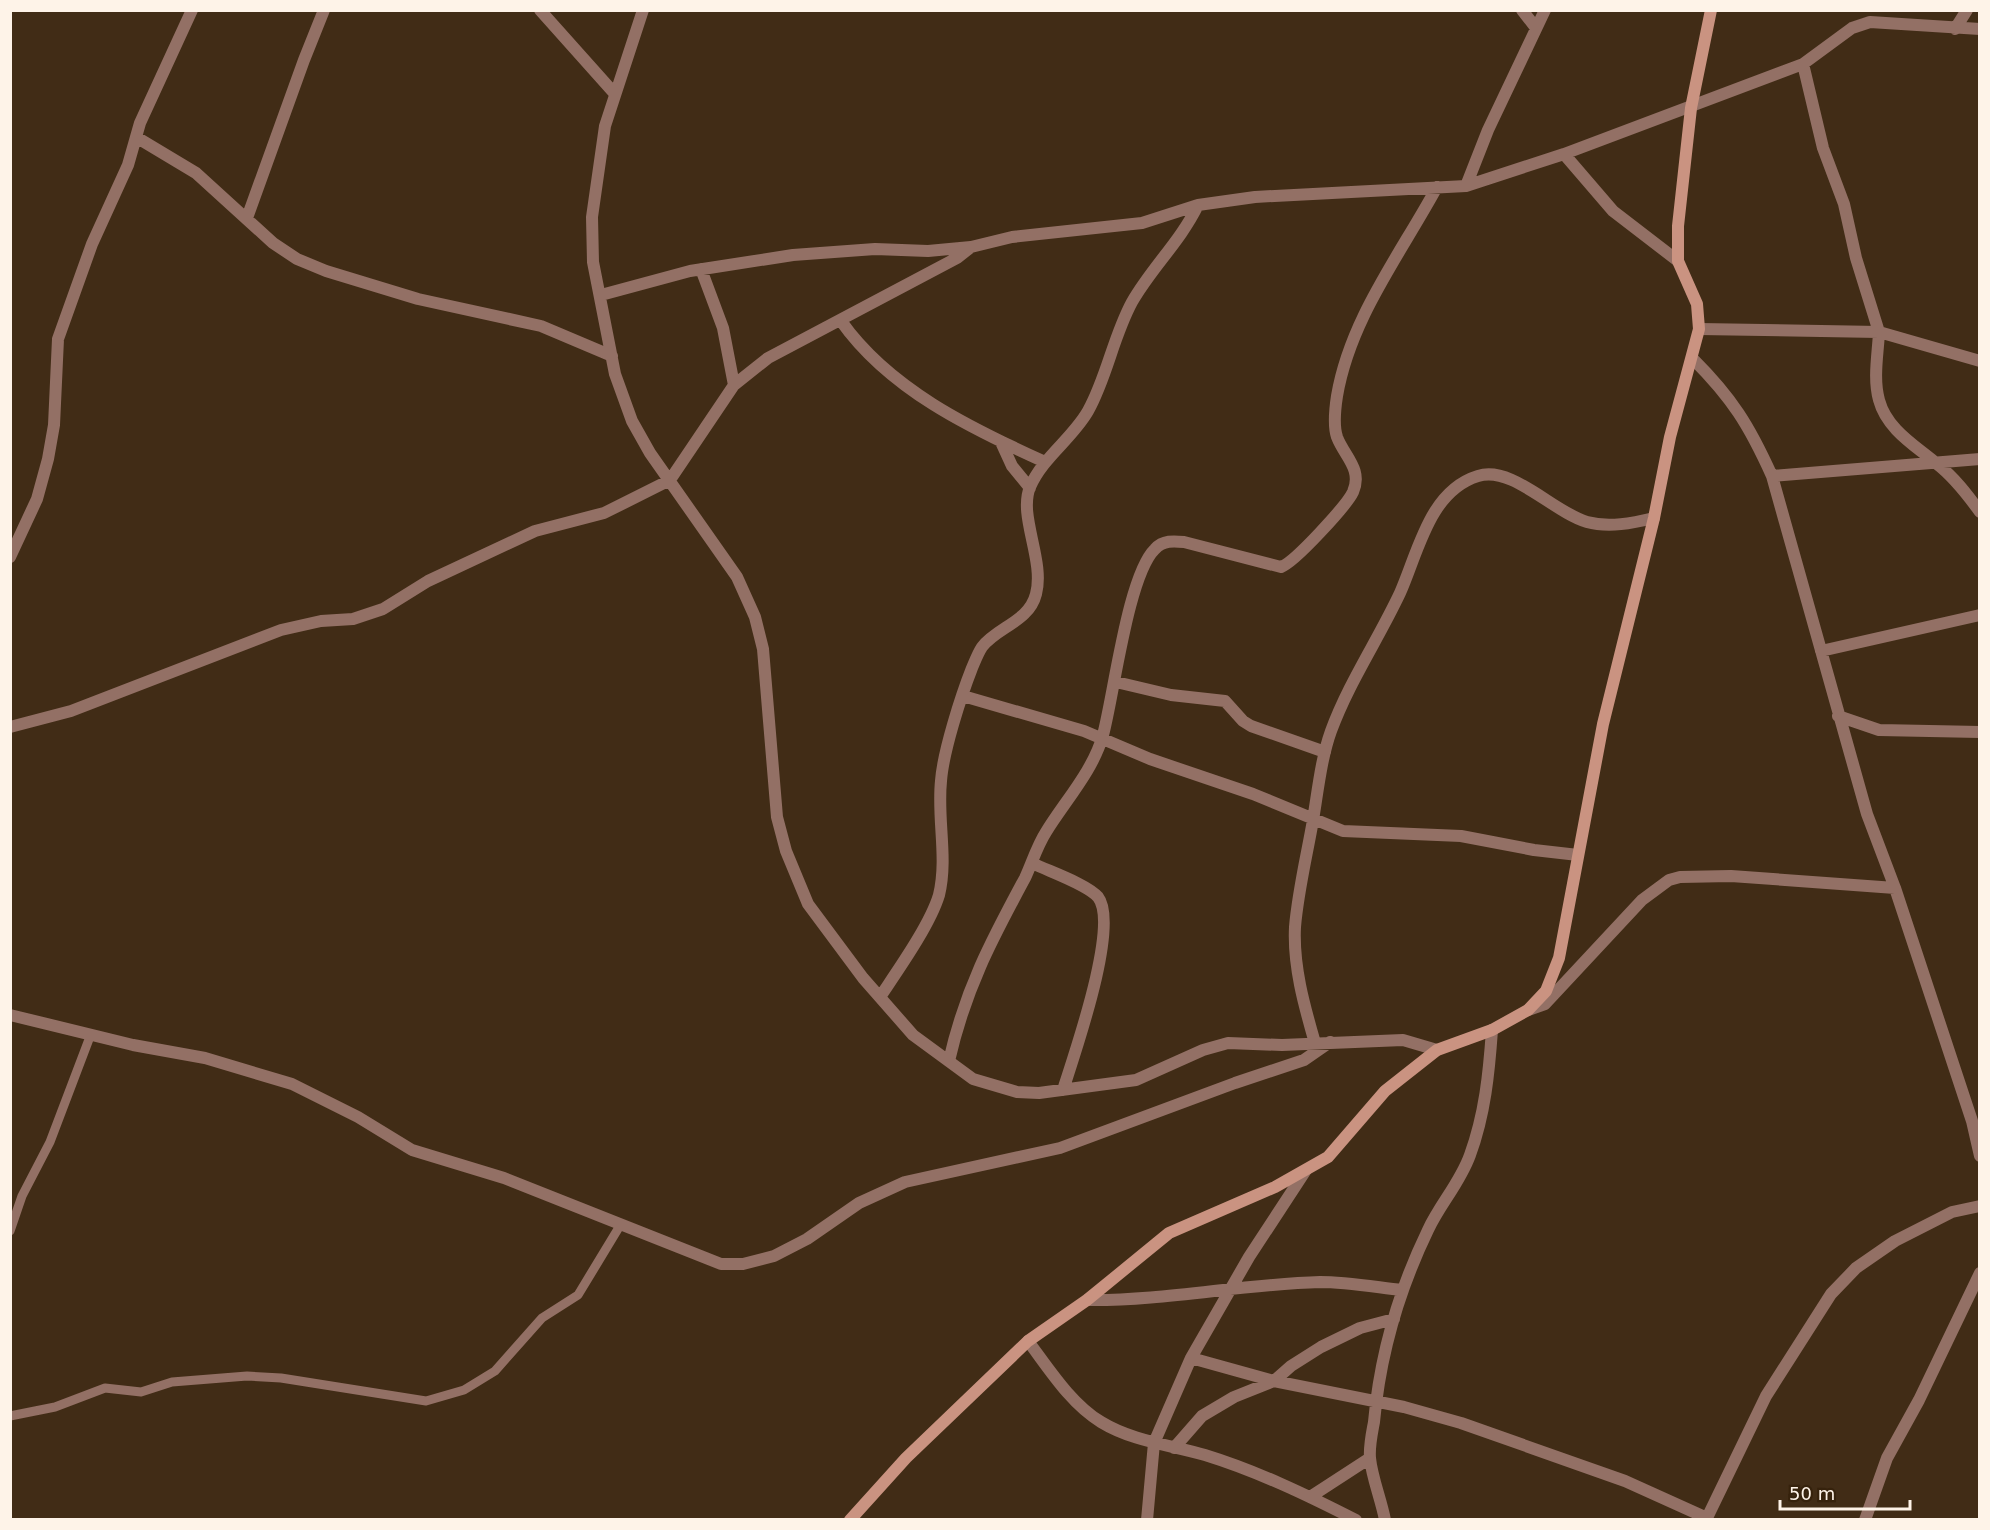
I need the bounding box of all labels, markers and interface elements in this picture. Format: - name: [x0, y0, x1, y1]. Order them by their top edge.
- scale bar: [1780, 1473, 1910, 1511]
- text: 50 m: [1789, 1483, 1835, 1504]

